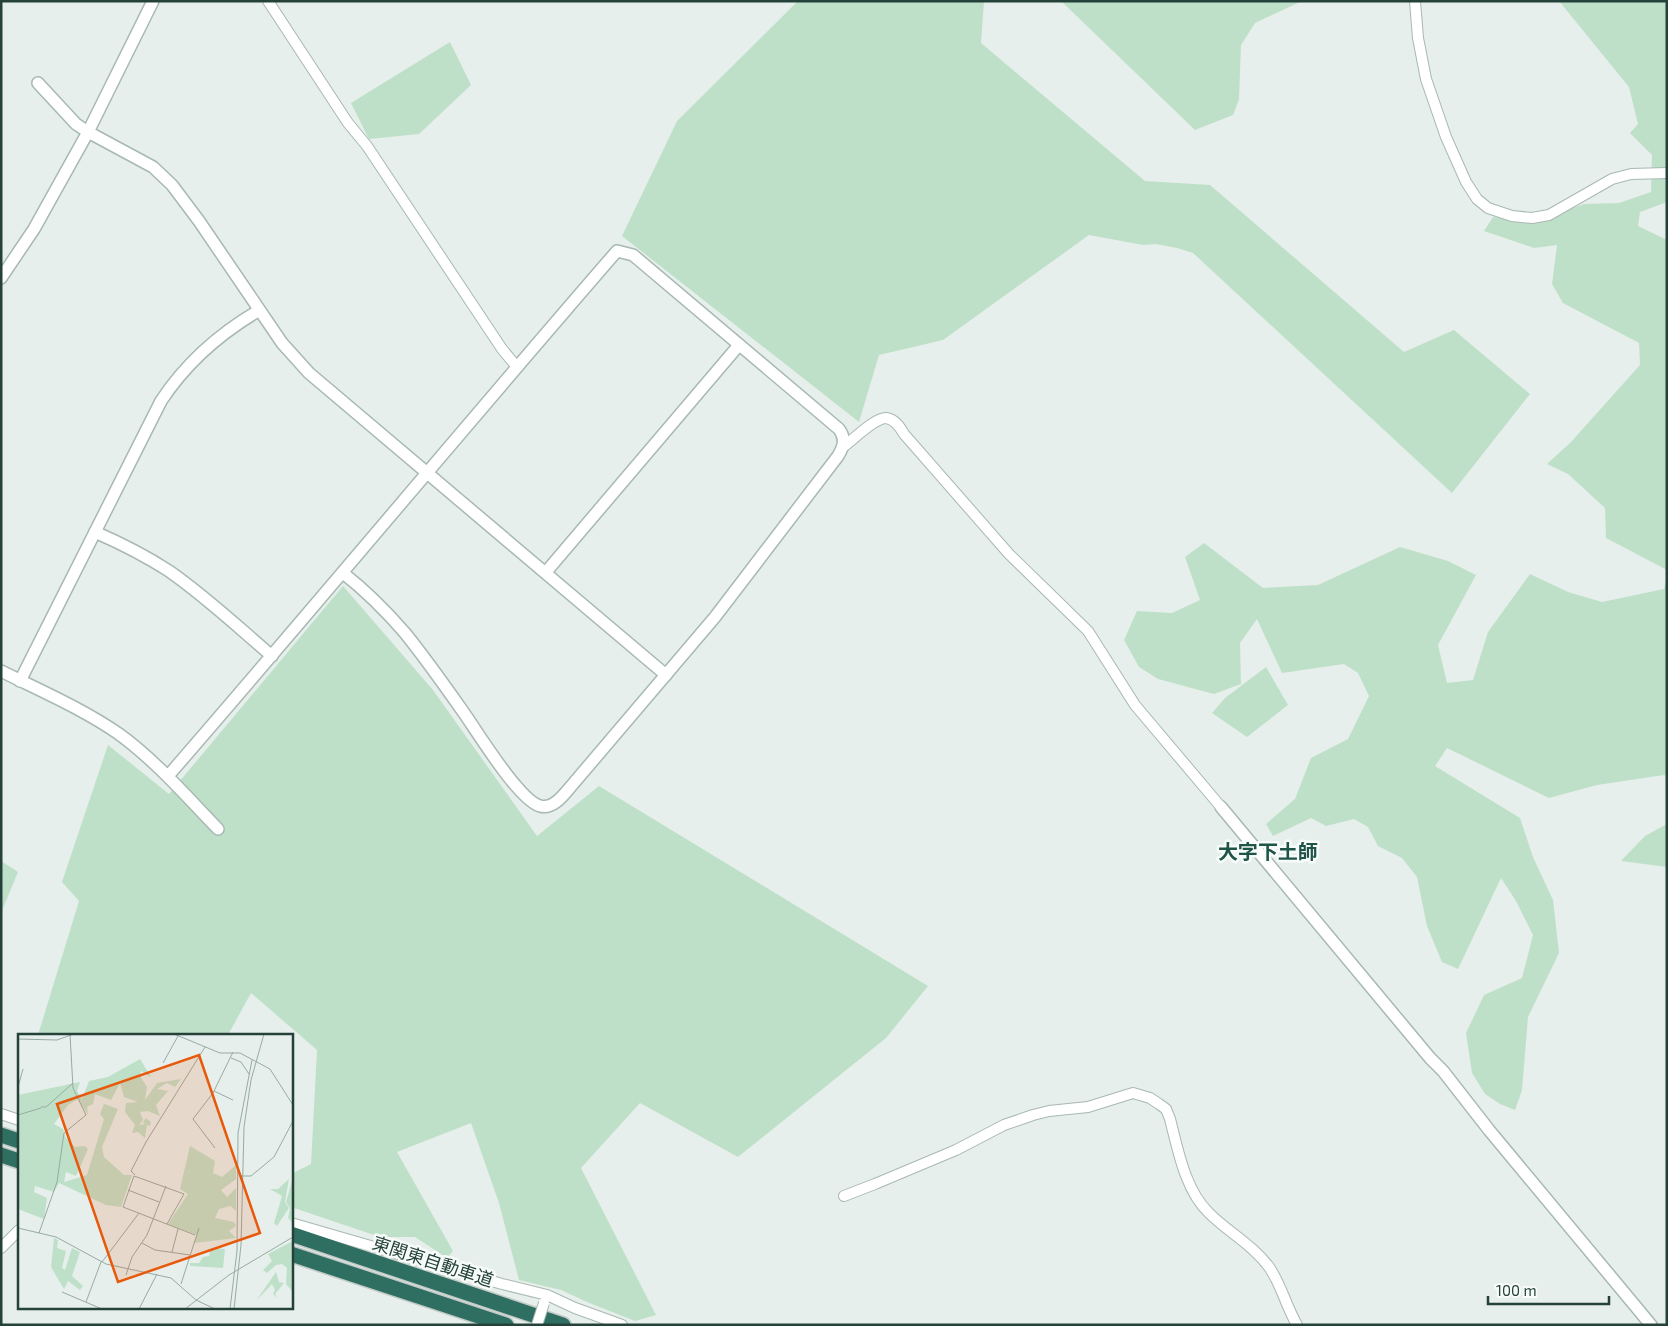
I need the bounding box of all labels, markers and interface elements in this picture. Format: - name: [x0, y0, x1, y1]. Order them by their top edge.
- district label: 大字下土師: [1218, 839, 1318, 863]
- inset map: [18, 1034, 292, 1308]
- street label: 東関東自動車道: [370, 1231, 496, 1291]
- scale bar: [1488, 1274, 1609, 1306]
- text: 100 m: [1496, 1281, 1537, 1299]

